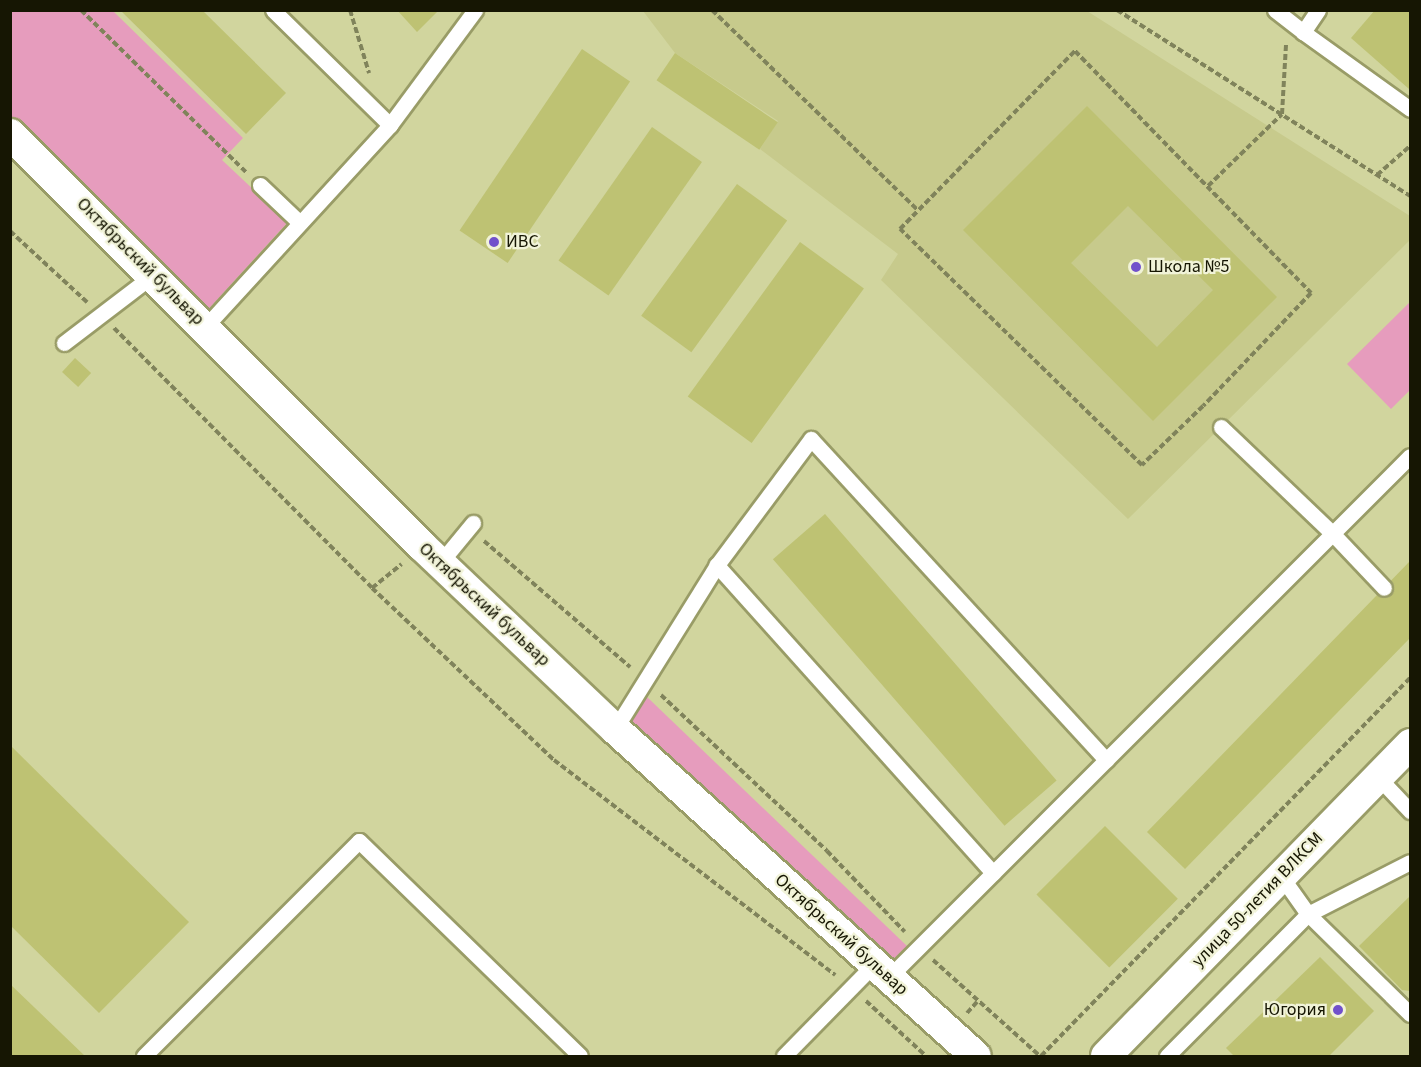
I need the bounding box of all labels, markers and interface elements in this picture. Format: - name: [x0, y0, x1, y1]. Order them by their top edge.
- street label: Октябрьский бульвар: [72, 194, 208, 330]
- place label: ИВС: [506, 231, 539, 253]
- marker: ИВС: [487, 235, 501, 249]
- place label: Школа №5: [1148, 256, 1229, 278]
- marker: Школа №5: [1129, 260, 1143, 274]
- street label: Октябрьский бульвар: [414, 539, 554, 671]
- street label: улица 50-летия ВЛКСМ: [1188, 828, 1328, 972]
- street label: Октябрьский бульвар: [770, 870, 912, 1000]
- place label: Югория: [1264, 999, 1326, 1021]
- marker: Югория: [1331, 1003, 1345, 1017]

